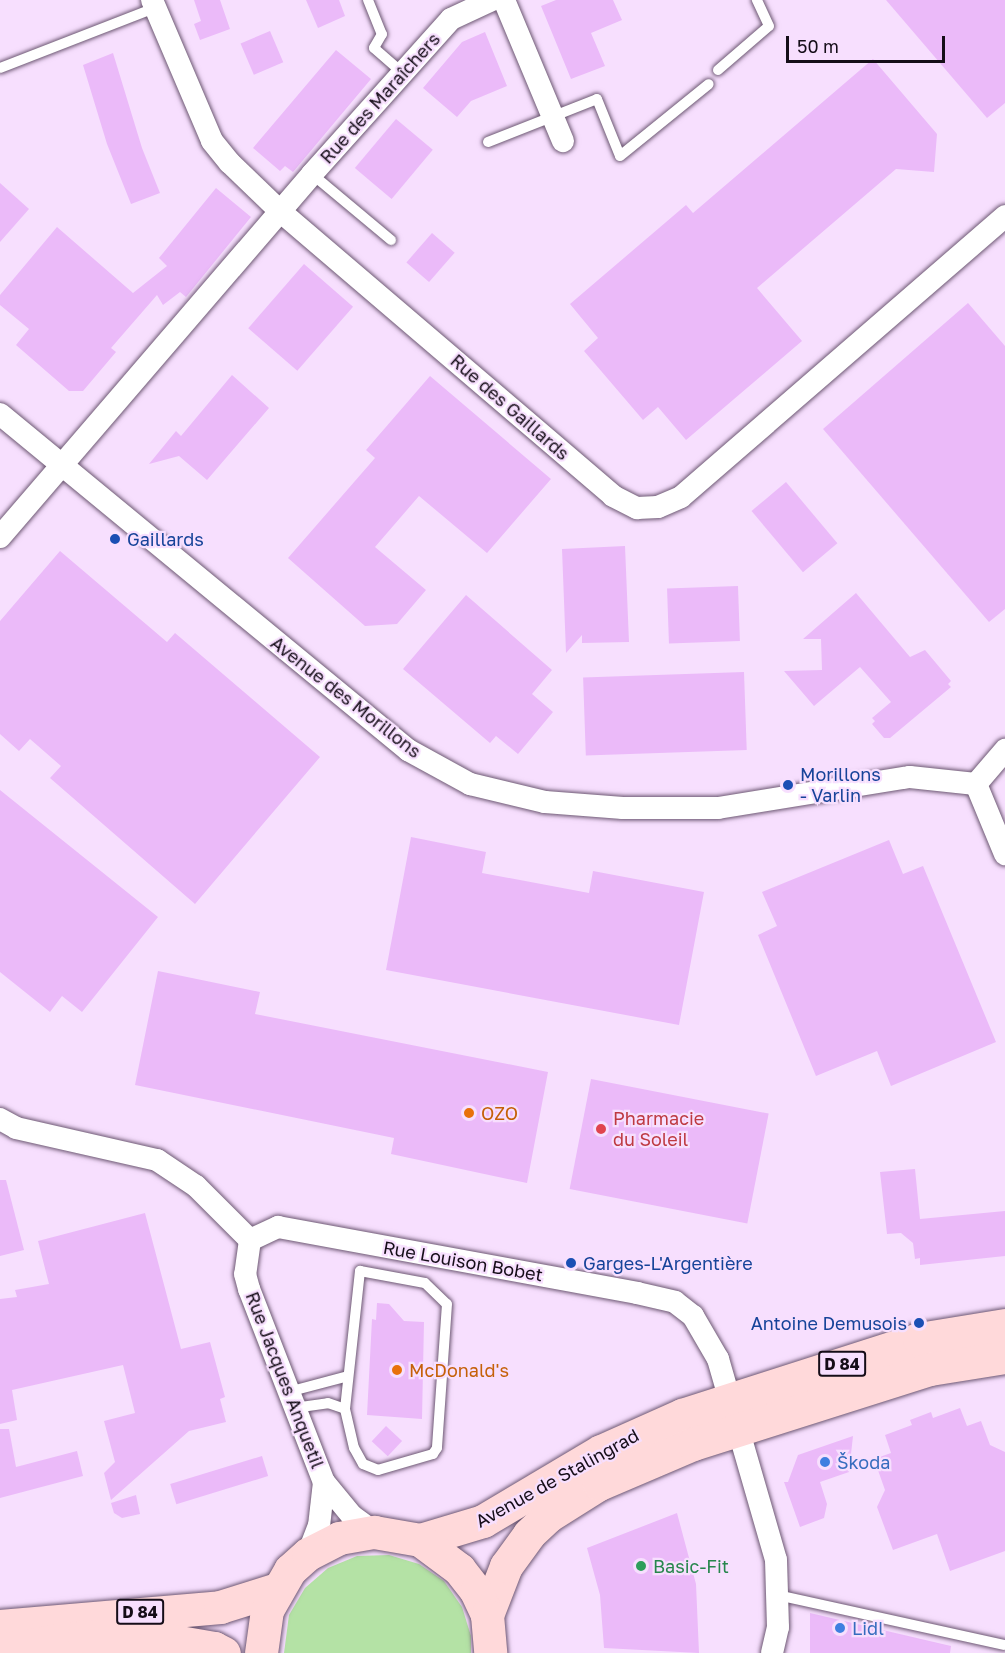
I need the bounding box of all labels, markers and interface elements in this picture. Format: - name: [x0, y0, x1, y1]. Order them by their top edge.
- scale bar: [789, 24, 948, 62]
- street label: Rue des Maraîchers: [316, 28, 444, 168]
- text: 50 m: [797, 35, 839, 57]
- street label: Rue des Gaillards: [446, 350, 574, 464]
- place label: Gaillards: [127, 528, 204, 550]
- marker: Gaillards: [108, 532, 122, 546]
- street label: Avenue des Morillons: [267, 632, 425, 762]
- place label: Morillons - Varlin: [800, 764, 881, 806]
- marker: Morillons - Varlin: [781, 778, 795, 792]
- place label: OZO: [481, 1102, 518, 1124]
- marker: OZO: [462, 1106, 476, 1120]
- place label: Pharmacie du Soleil: [613, 1108, 704, 1150]
- marker: Pharmacie du Soleil: [594, 1122, 608, 1136]
- street label: Rue Louison Bobet: [381, 1236, 545, 1286]
- place label: Garges-L'Argentière: [583, 1252, 753, 1274]
- marker: Garges-L'Argentière: [564, 1256, 578, 1270]
- street label: Rue Jacques Anquetil: [241, 1289, 329, 1471]
- place label: Antoine Demusois: [751, 1312, 907, 1334]
- marker: Antoine Demusois: [912, 1316, 926, 1330]
- road number: D 84: [818, 1351, 866, 1377]
- place label: McDonald's: [409, 1359, 509, 1381]
- marker: McDonald's: [390, 1363, 404, 1377]
- street label: Avenue de Stalingrad: [472, 1424, 642, 1532]
- place label: Škoda: [837, 1451, 890, 1473]
- marker: Škoda: [818, 1455, 832, 1469]
- place label: Basic-Fit: [653, 1555, 729, 1577]
- marker: Basic-Fit: [634, 1559, 648, 1573]
- road number: D 84: [116, 1599, 164, 1625]
- place label: Lidl: [852, 1617, 884, 1639]
- marker: Lidl: [833, 1621, 847, 1635]

